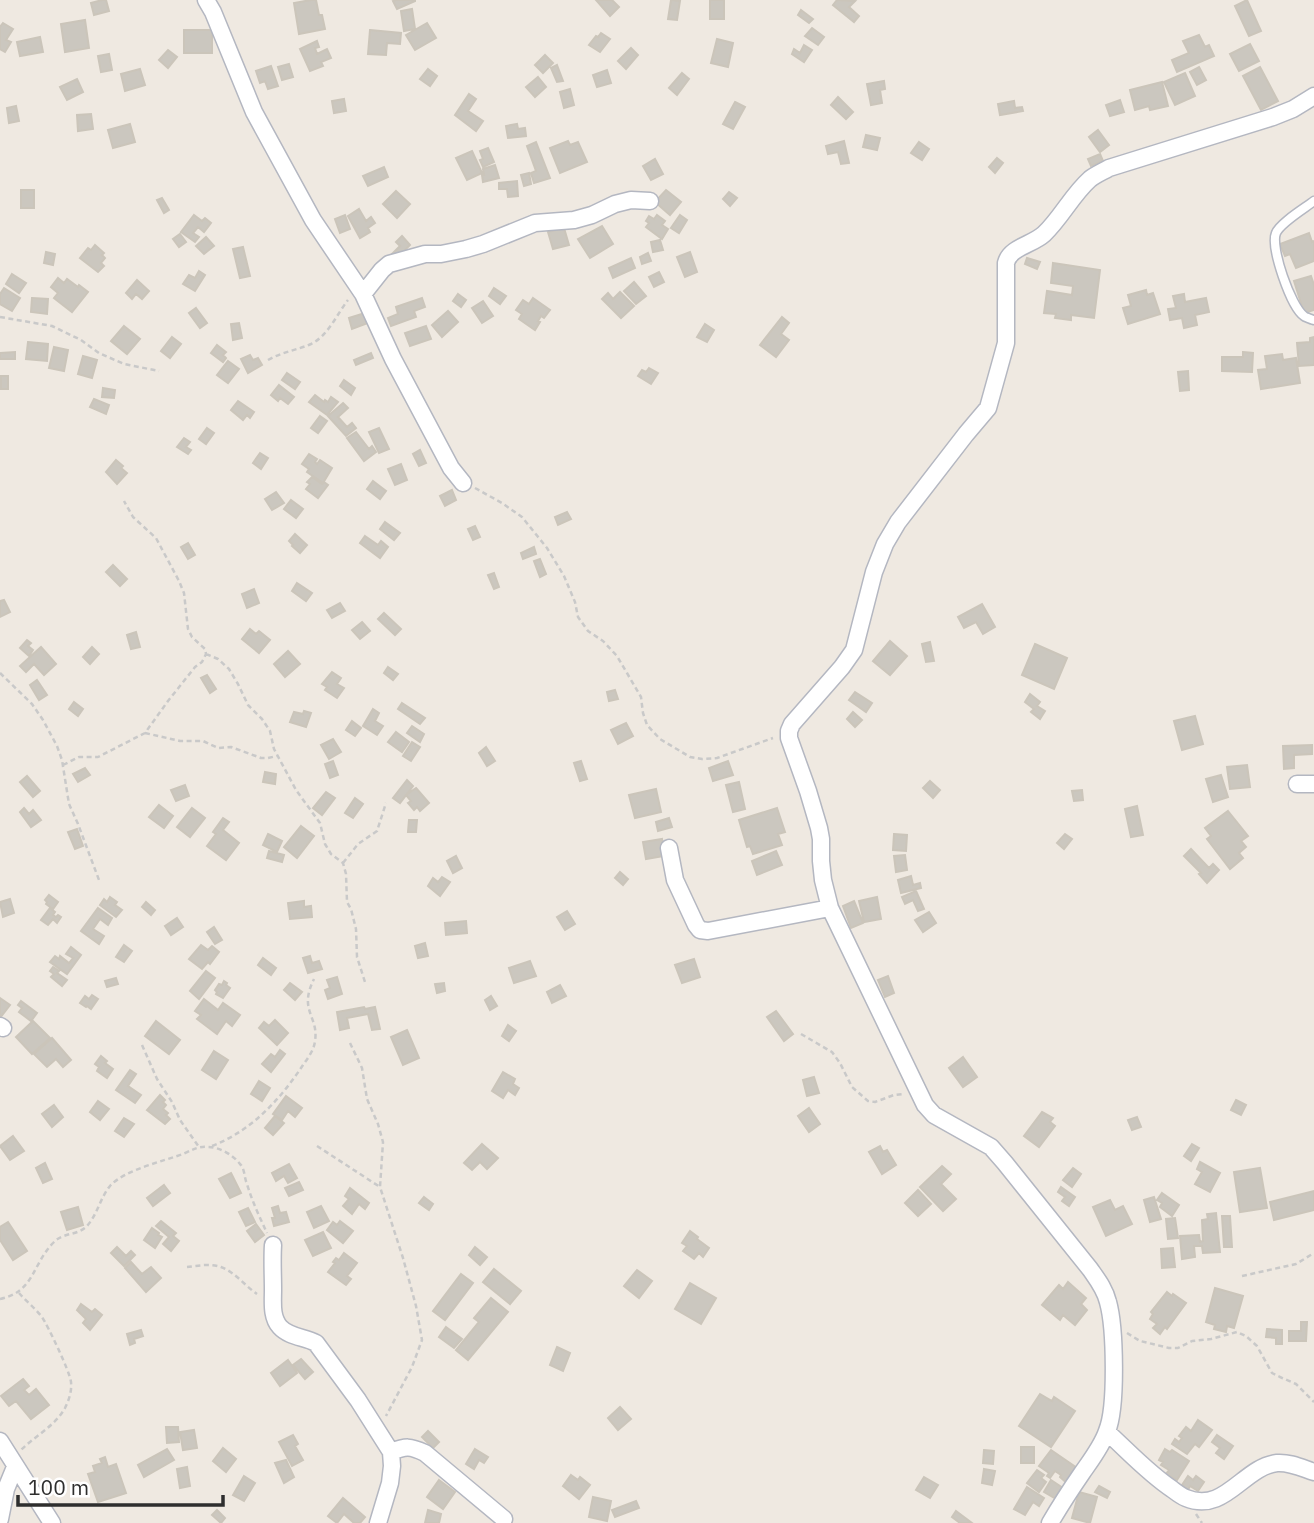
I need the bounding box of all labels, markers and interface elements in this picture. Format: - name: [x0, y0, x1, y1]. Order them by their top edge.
- scale bar: [18, 1464, 222, 1508]
- text: 100 m: [28, 1473, 89, 1501]

